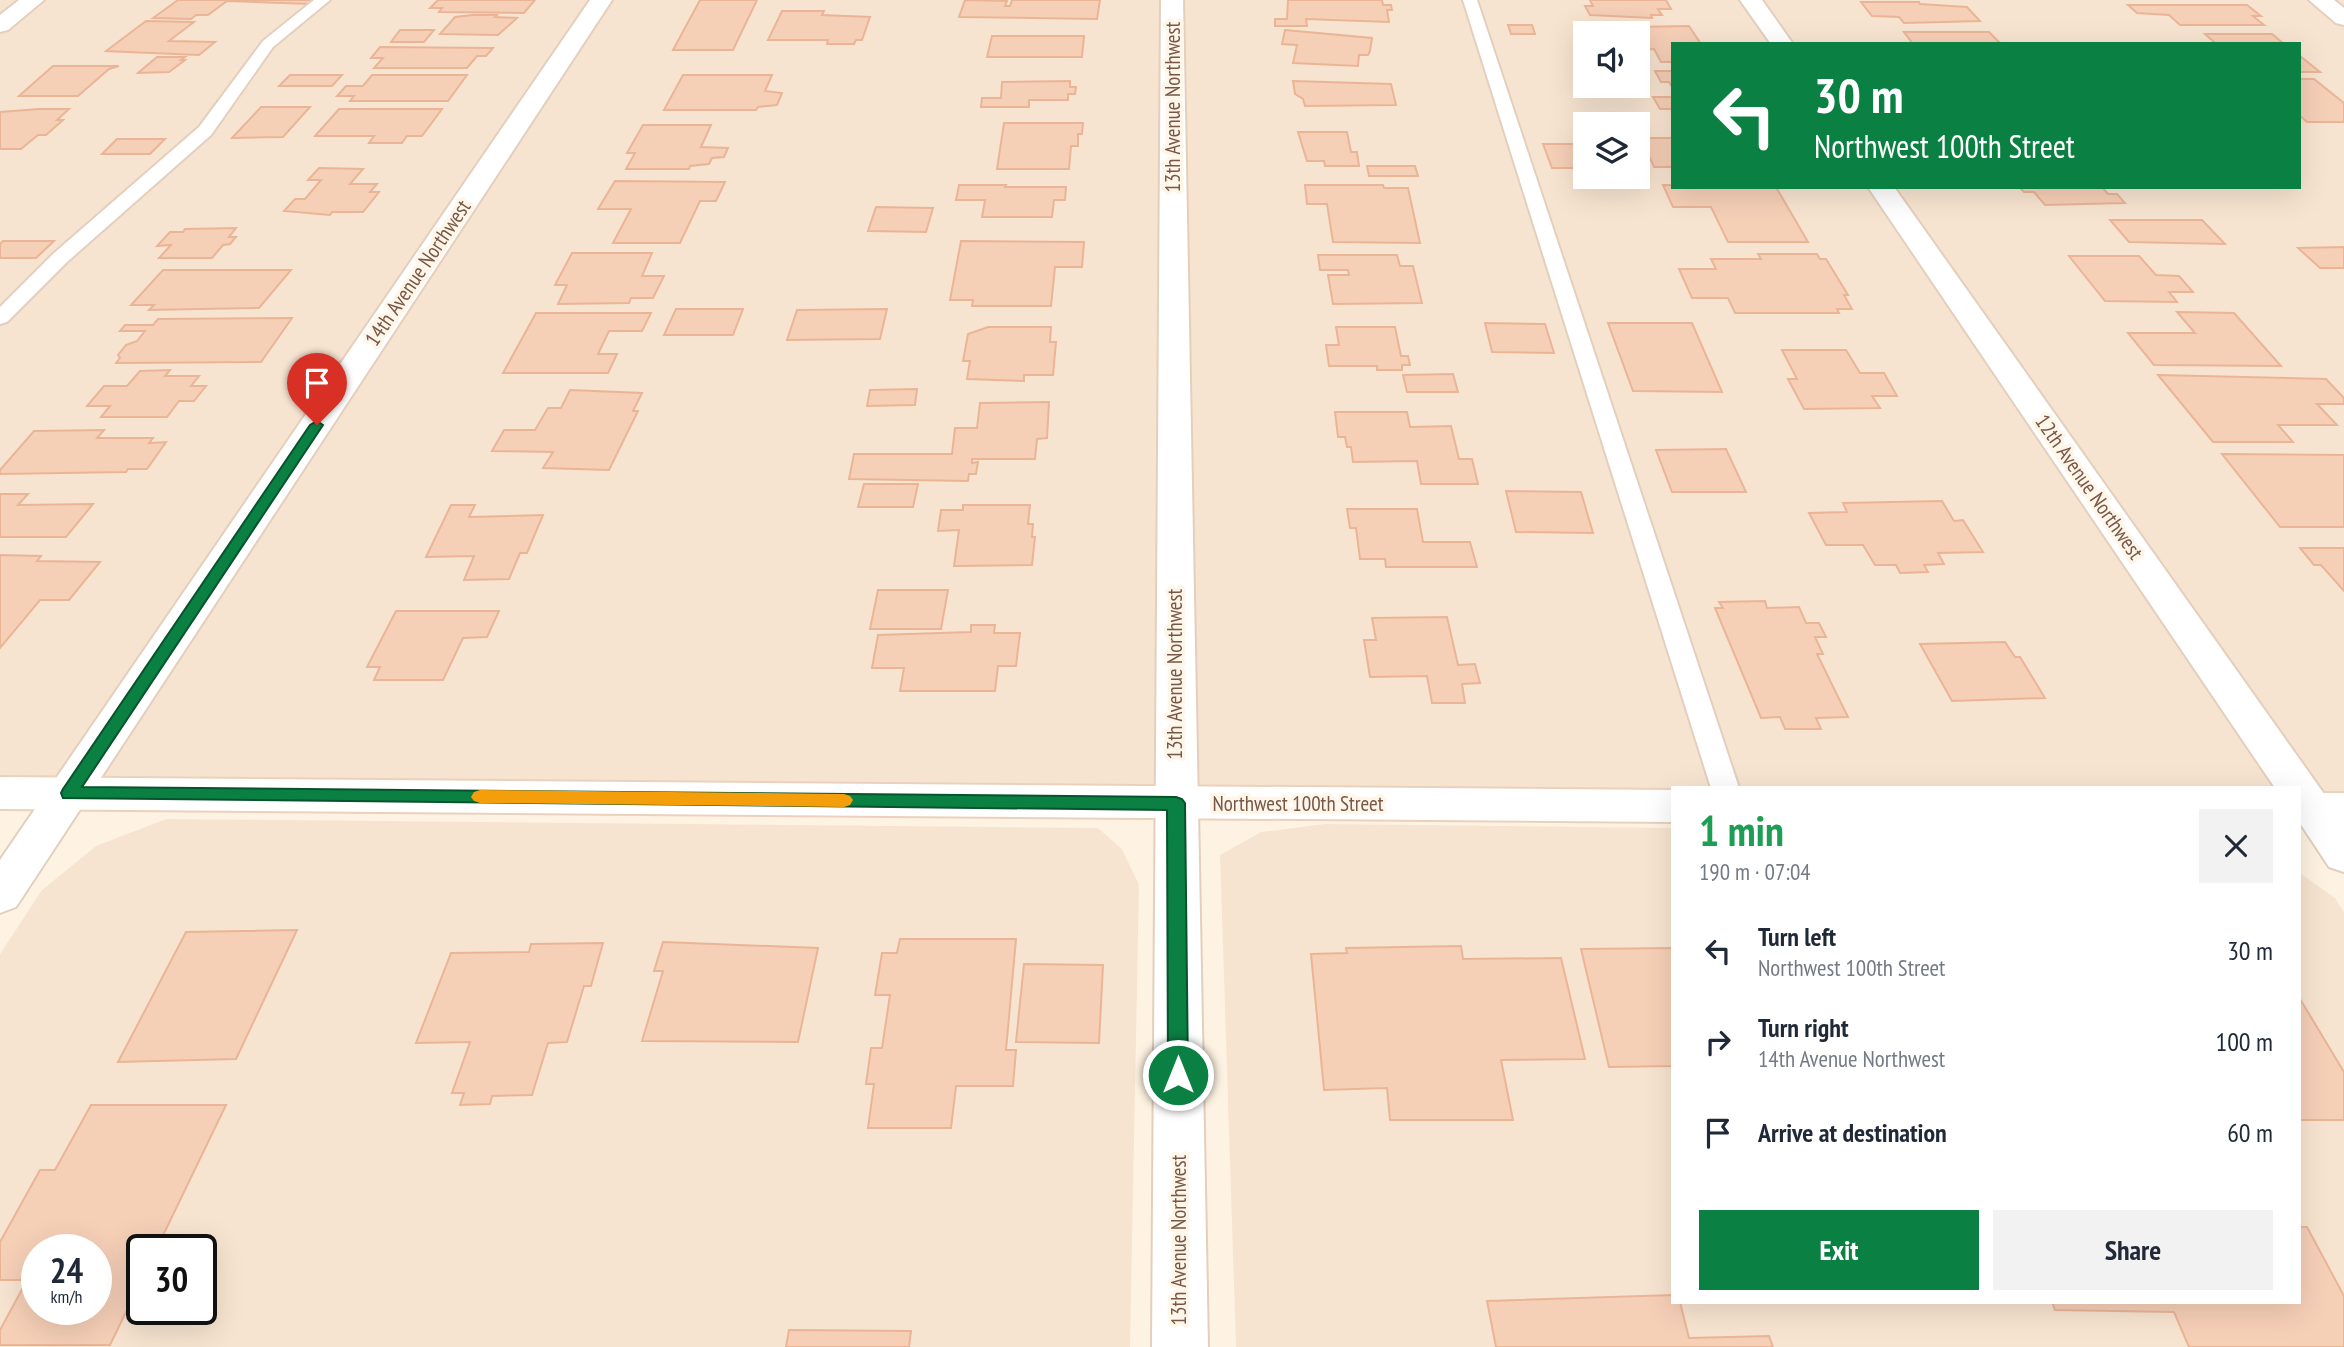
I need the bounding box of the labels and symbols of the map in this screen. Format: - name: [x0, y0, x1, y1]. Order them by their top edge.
- street label: 13th Avenue Northwest: [1159, 21, 1186, 192]
- street label: 14th Avenue Northwest: [359, 194, 477, 351]
- pin: [287, 353, 347, 425]
- street label: 12th Avenue Northwest: [2029, 409, 2150, 565]
- street label: 13th Avenue Northwest: [1161, 588, 1188, 759]
- street label: Northwest 100th Street: [1212, 790, 1384, 817]
- position arrow: [1141, 1038, 1215, 1112]
- street label: 13th Avenue Northwest: [1165, 1154, 1192, 1325]
- speed limit sign: 30: [126, 1234, 217, 1325]

